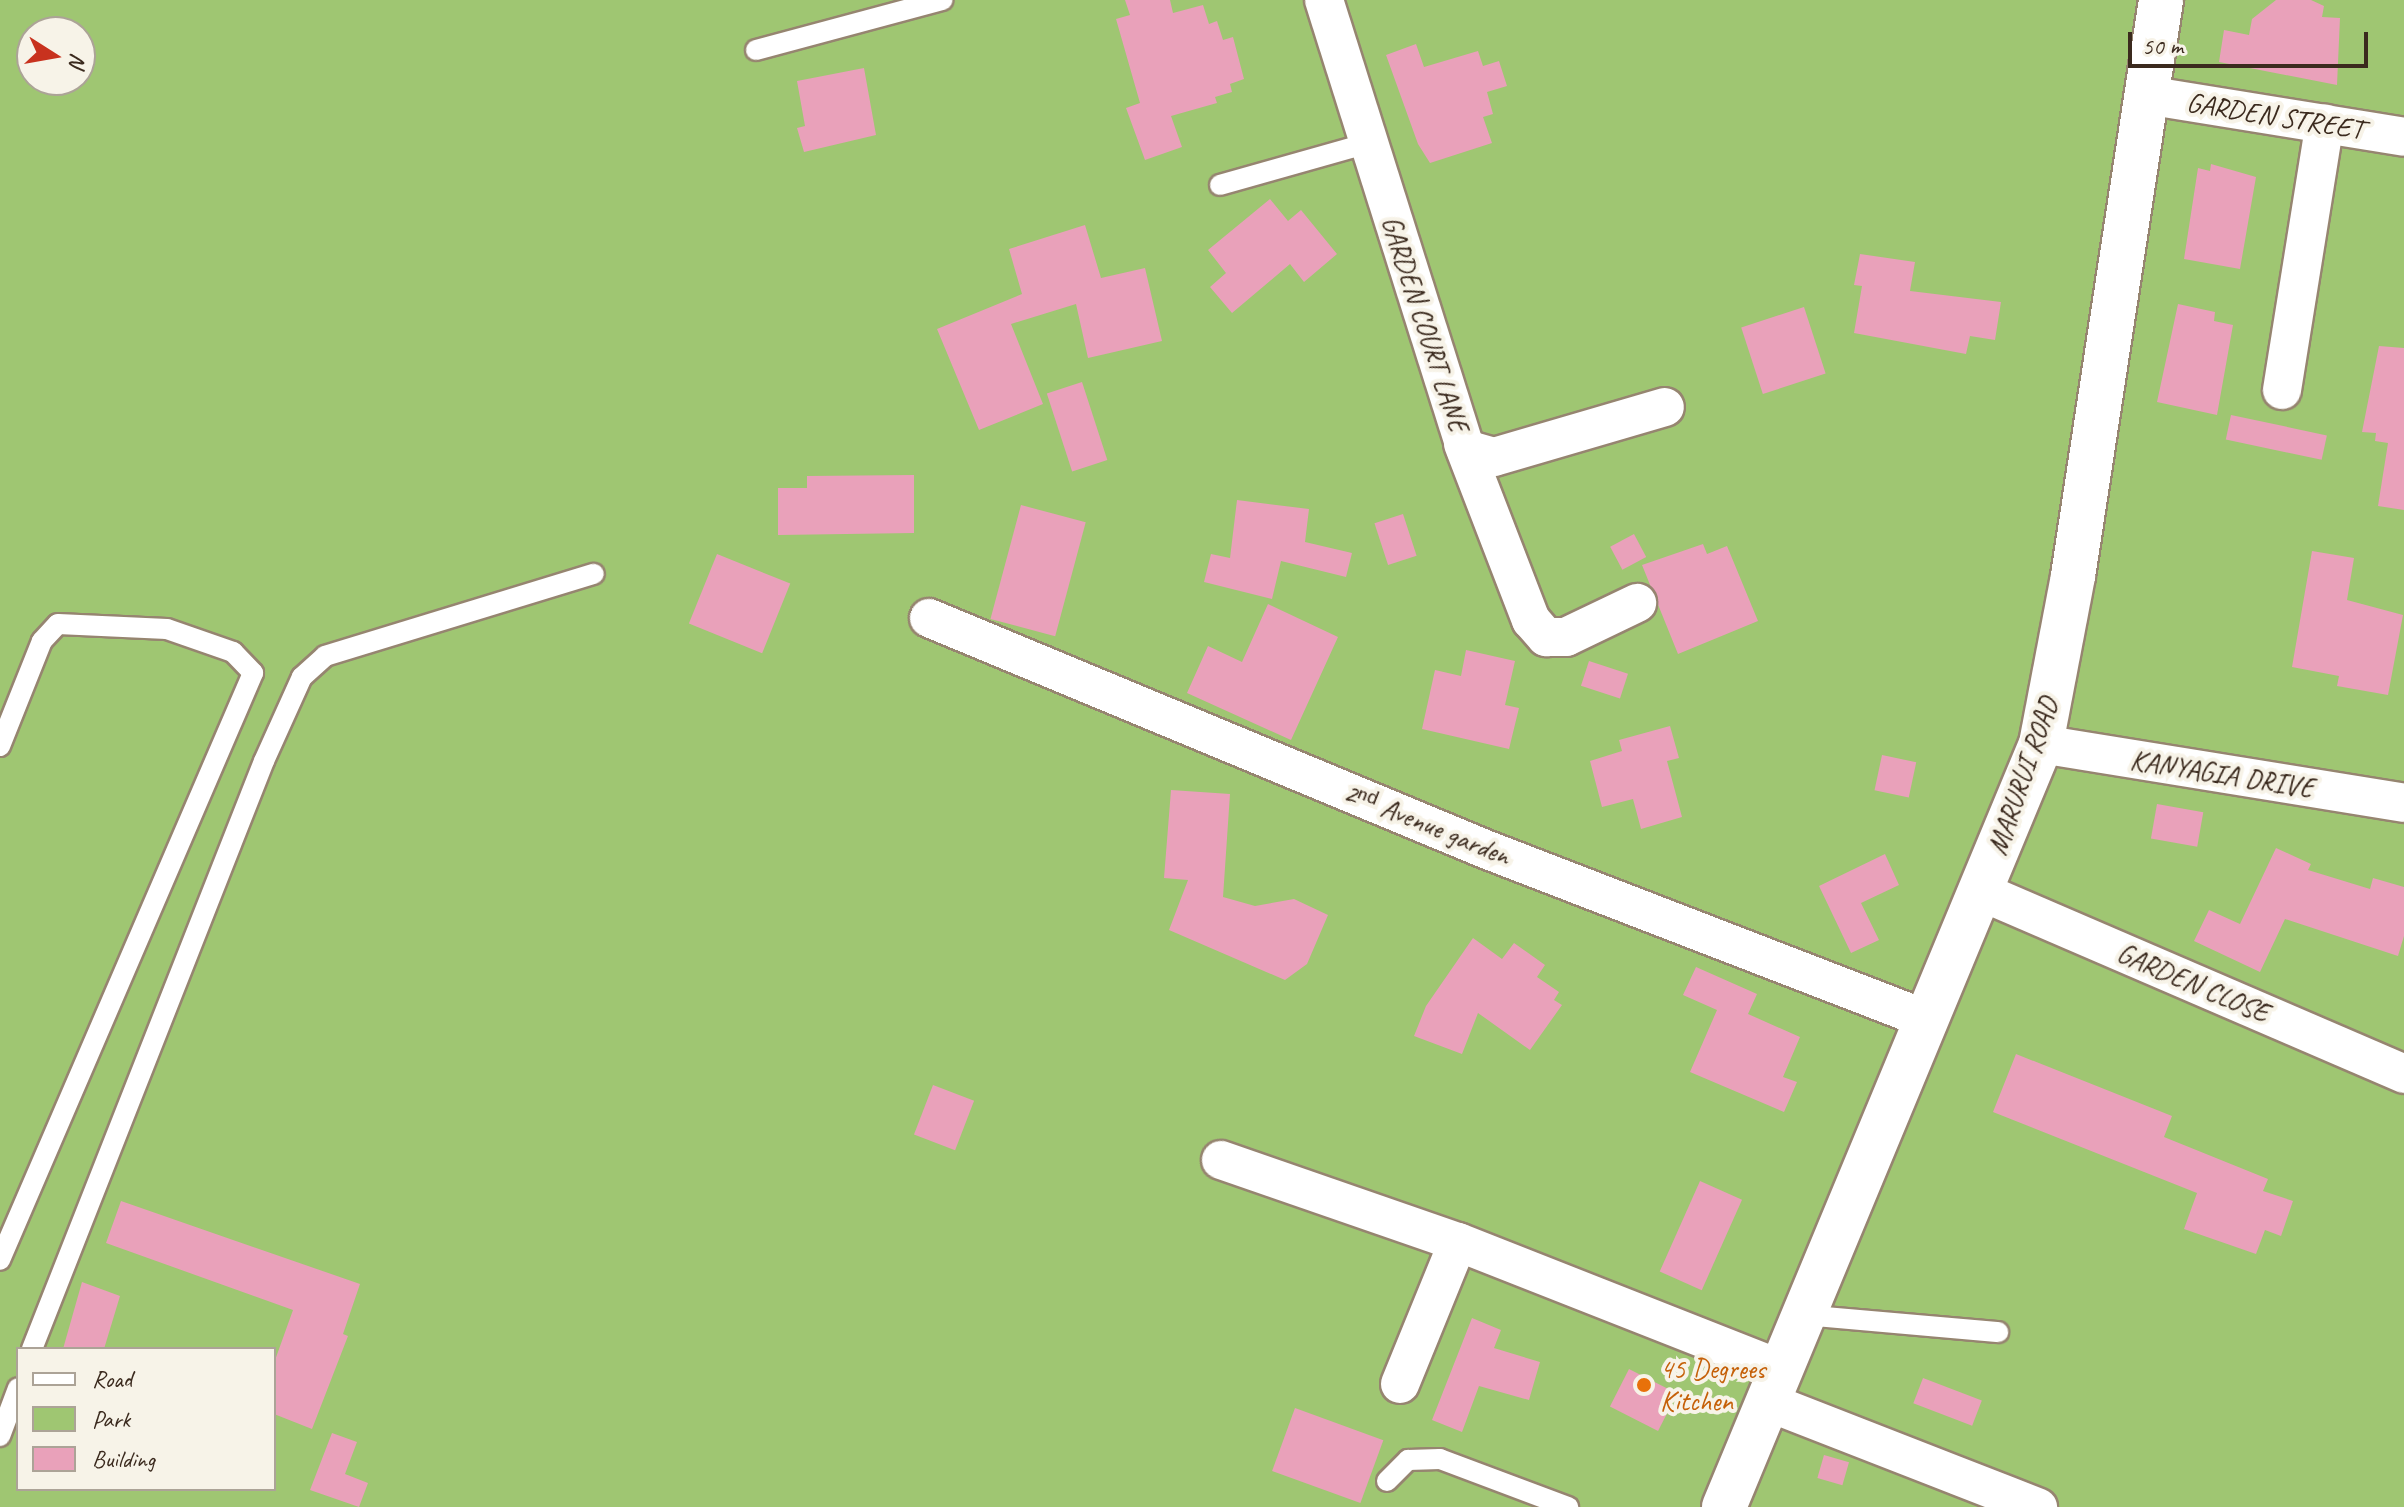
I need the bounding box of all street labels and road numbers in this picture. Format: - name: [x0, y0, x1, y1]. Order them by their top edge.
- street label: GARDEN STREET: [2185, 85, 2365, 147]
- street label: GARDEN COURT LANE: [1374, 211, 1476, 437]
- street label: MARURUI ROAD: [1980, 692, 2066, 860]
- street label: KANYAGIA DRIVE: [2128, 743, 2316, 805]
- street label: 2ⁿᵈ Avenue garden: [1339, 775, 1515, 873]
- street label: GARDEN CLOSE: [2112, 936, 2274, 1030]

